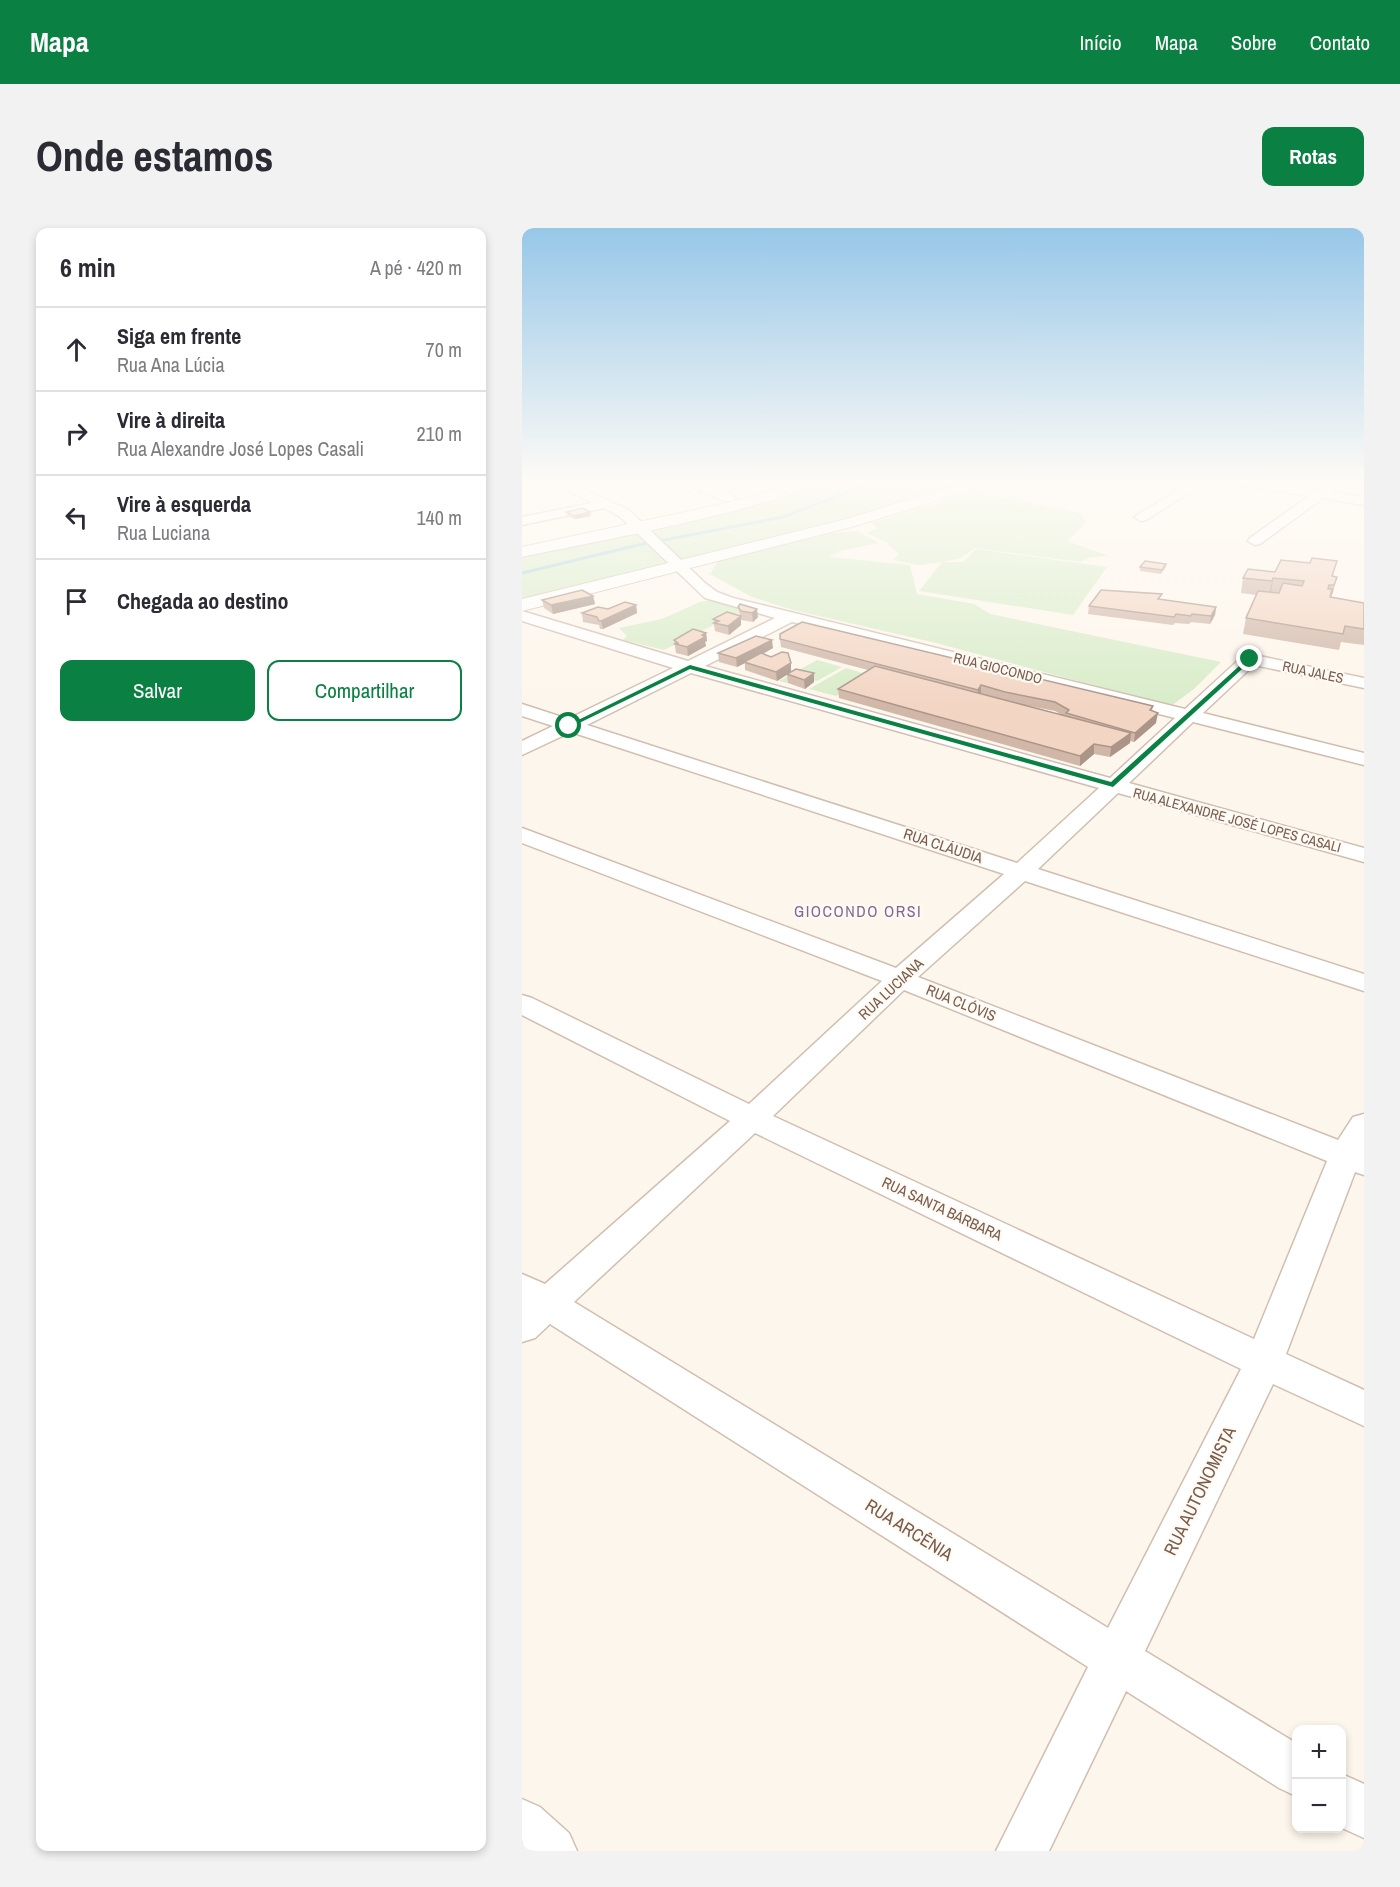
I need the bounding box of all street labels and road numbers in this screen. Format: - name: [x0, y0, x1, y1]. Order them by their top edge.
- street label: RUA GIOCONDO: [952, 648, 1044, 688]
- street label: RUA JALES: [1281, 657, 1345, 687]
- street label: RUA ALEXANDRE JOSÉ LOPES CASALI: [1131, 784, 1343, 856]
- street label: RUA CLÁUDIA: [901, 823, 986, 868]
- street label: RUA LUCIANA: [854, 952, 928, 1024]
- street label: RUA CLÓVIS: [923, 979, 999, 1026]
- street label: RUA SANTA BÁRBARA: [879, 1171, 1006, 1246]
- street label: RUA AUTONOMISTA: [1158, 1422, 1242, 1559]
- street label: RUA ARCÊNIA: [861, 1493, 958, 1567]

